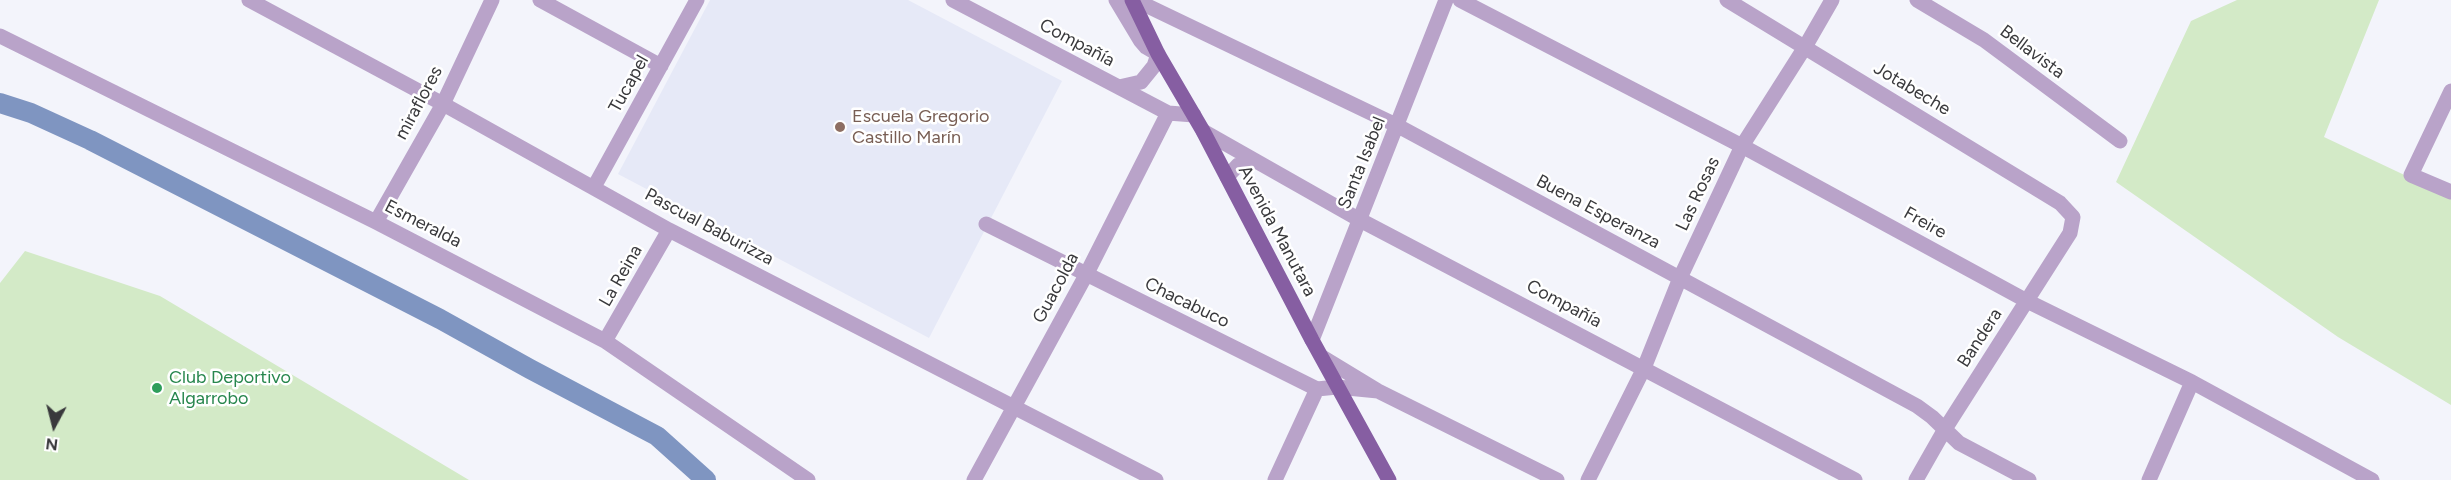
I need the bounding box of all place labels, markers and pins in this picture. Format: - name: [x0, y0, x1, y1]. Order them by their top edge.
- place label: Escuela Gregorio Castillo Marín: [852, 106, 990, 148]
- marker: Escuela Gregorio Castillo Marín: [833, 120, 847, 134]
- place label: Club Deportivo Algarrobo: [169, 367, 291, 410]
- marker: Club Deportivo Algarrobo: [150, 381, 164, 395]

